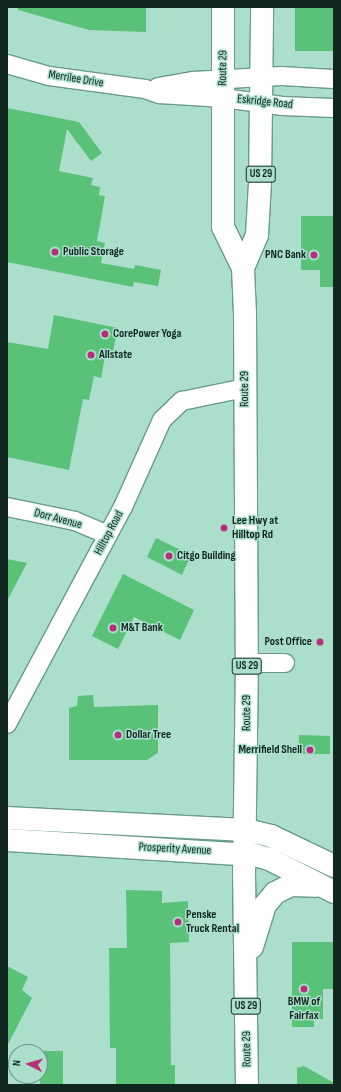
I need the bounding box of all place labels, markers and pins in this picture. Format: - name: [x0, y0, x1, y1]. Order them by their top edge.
- place label: Public Storage: [63, 245, 124, 259]
- marker: Public Storage: [50, 247, 60, 257]
- place label: PNC Bank: [265, 248, 306, 262]
- marker: PNC Bank: [309, 250, 319, 260]
- place label: CorePower Yoga: [113, 327, 181, 341]
- marker: CorePower Yoga: [100, 329, 110, 339]
- place label: Allstate: [99, 348, 132, 362]
- marker: Allstate: [86, 350, 96, 360]
- place label: Lee Hwy at Hilltop Rd: [232, 514, 278, 542]
- marker: Lee Hwy at Hilltop Rd: [219, 523, 229, 533]
- place label: Citgo Building: [177, 549, 236, 563]
- marker: Citgo Building: [164, 551, 174, 561]
- place label: M&T Bank: [121, 621, 163, 635]
- marker: M&T Bank: [108, 623, 118, 633]
- place label: Post Office: [264, 635, 312, 649]
- marker: Post Office: [315, 637, 325, 647]
- place label: Dollar Tree: [126, 728, 171, 742]
- marker: Dollar Tree: [113, 730, 123, 740]
- place label: Merrifield Shell: [238, 743, 302, 757]
- marker: Merrifield Shell: [305, 745, 315, 755]
- place label: Penske Truck Rental: [186, 908, 239, 936]
- marker: Penske Truck Rental: [173, 917, 183, 927]
- marker: BMW of Fairfax: [299, 984, 309, 994]
- place label: BMW of Fairfax: [288, 995, 320, 1023]

